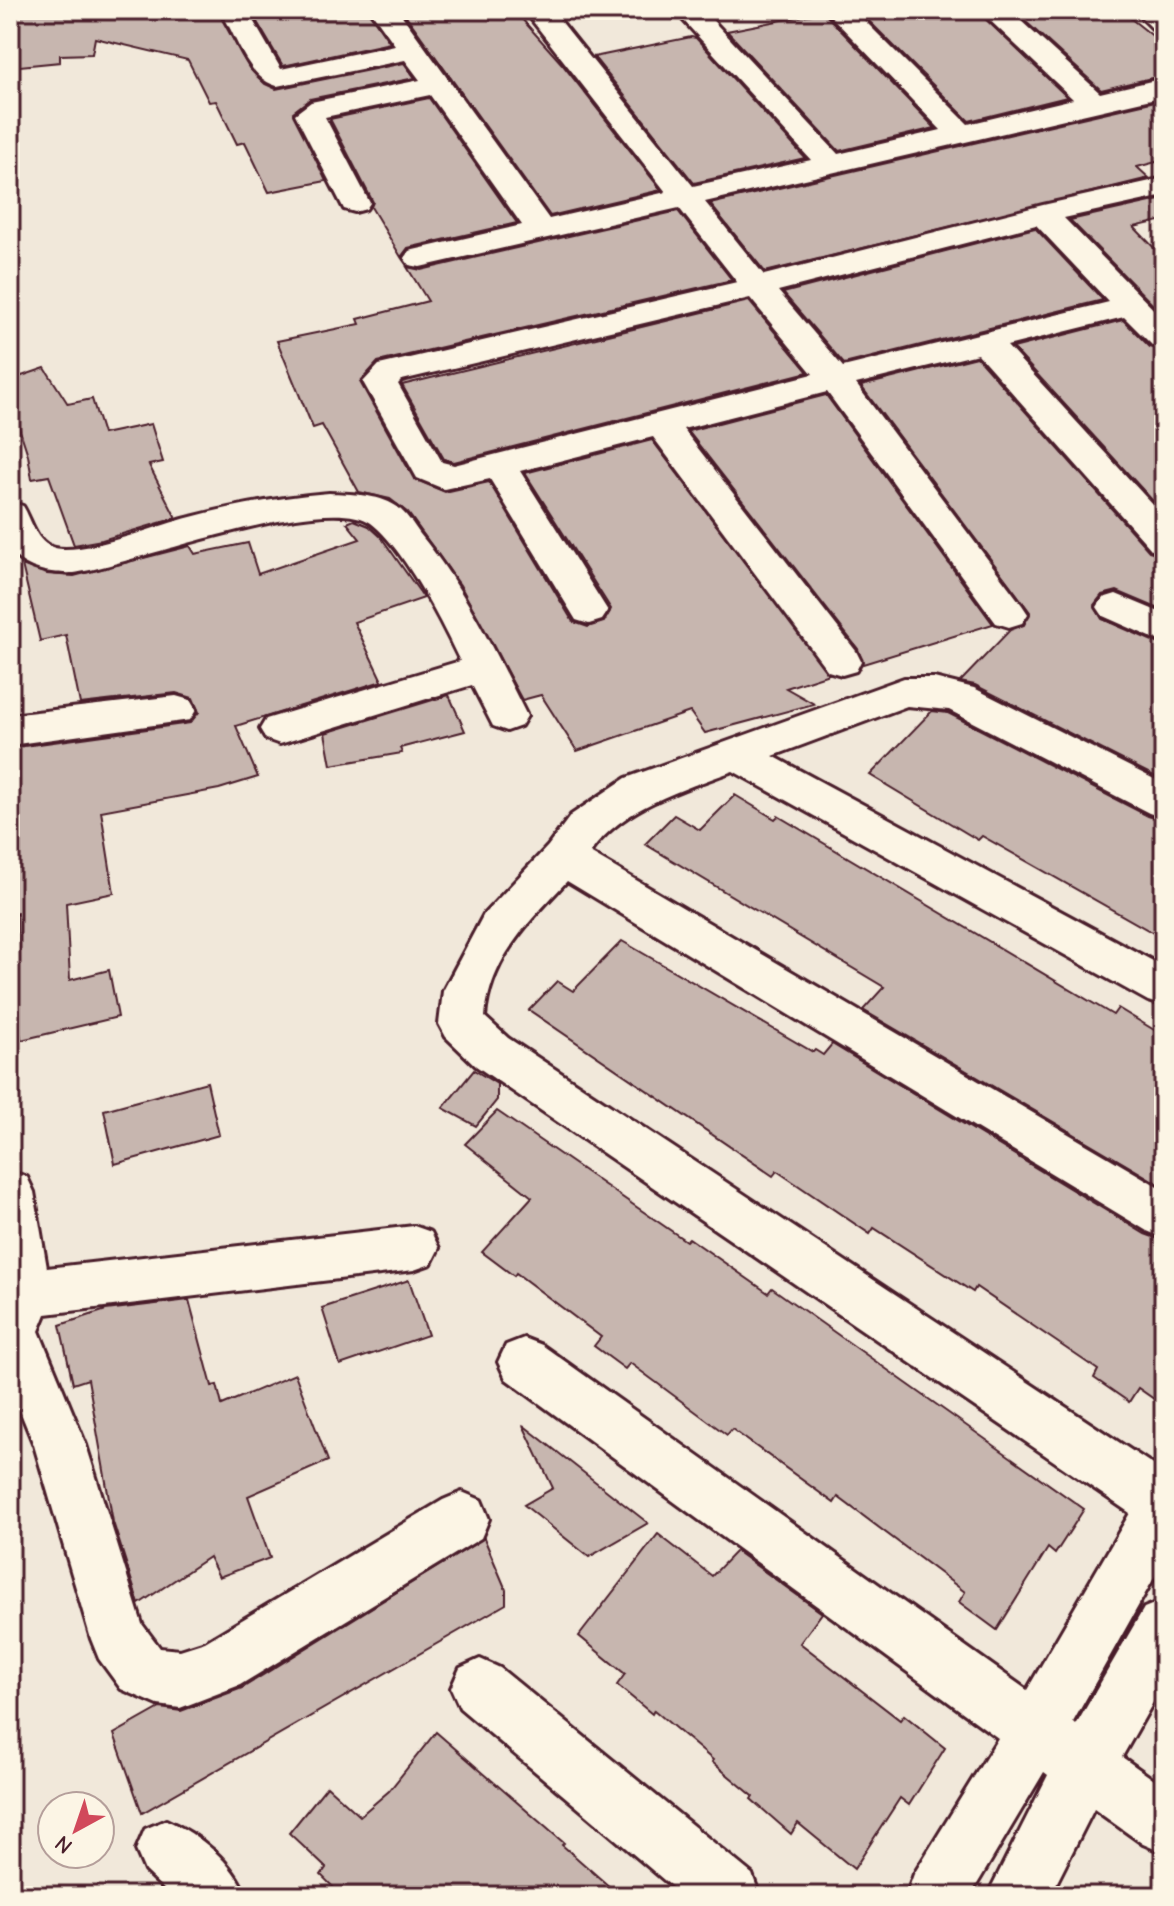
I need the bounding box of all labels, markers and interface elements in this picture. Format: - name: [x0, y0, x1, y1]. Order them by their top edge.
- north arrow: [36, 1790, 116, 1870]
- text: N: [50, 1830, 78, 1859]

